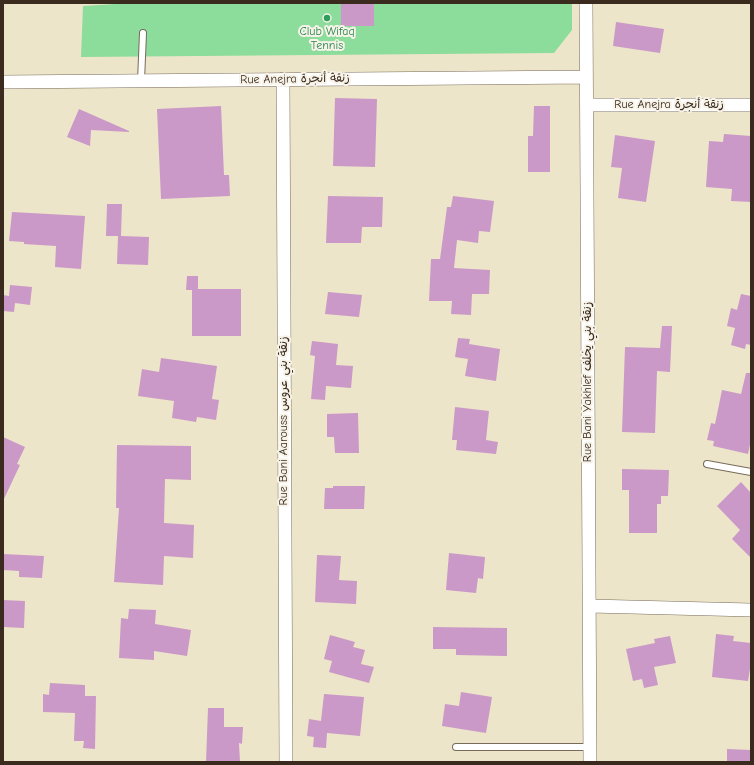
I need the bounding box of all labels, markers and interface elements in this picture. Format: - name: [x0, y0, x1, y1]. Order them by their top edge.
- marker: Club Wifaq Tennis: [322, 13, 332, 23]
- place label: Club Wifaq Tennis: [299, 25, 355, 53]
- street label: Rue Anejra زنقة أنجرة: [240, 71, 350, 87]
- street label: Rue Anejra زنقة أنجرة: [614, 98, 724, 112]
- street label: Rue Bani Yakhlef زنقة بني يخلف: [581, 302, 595, 462]
- street label: Rue Bani Aarouss زنقة بني عروس: [277, 336, 291, 506]

